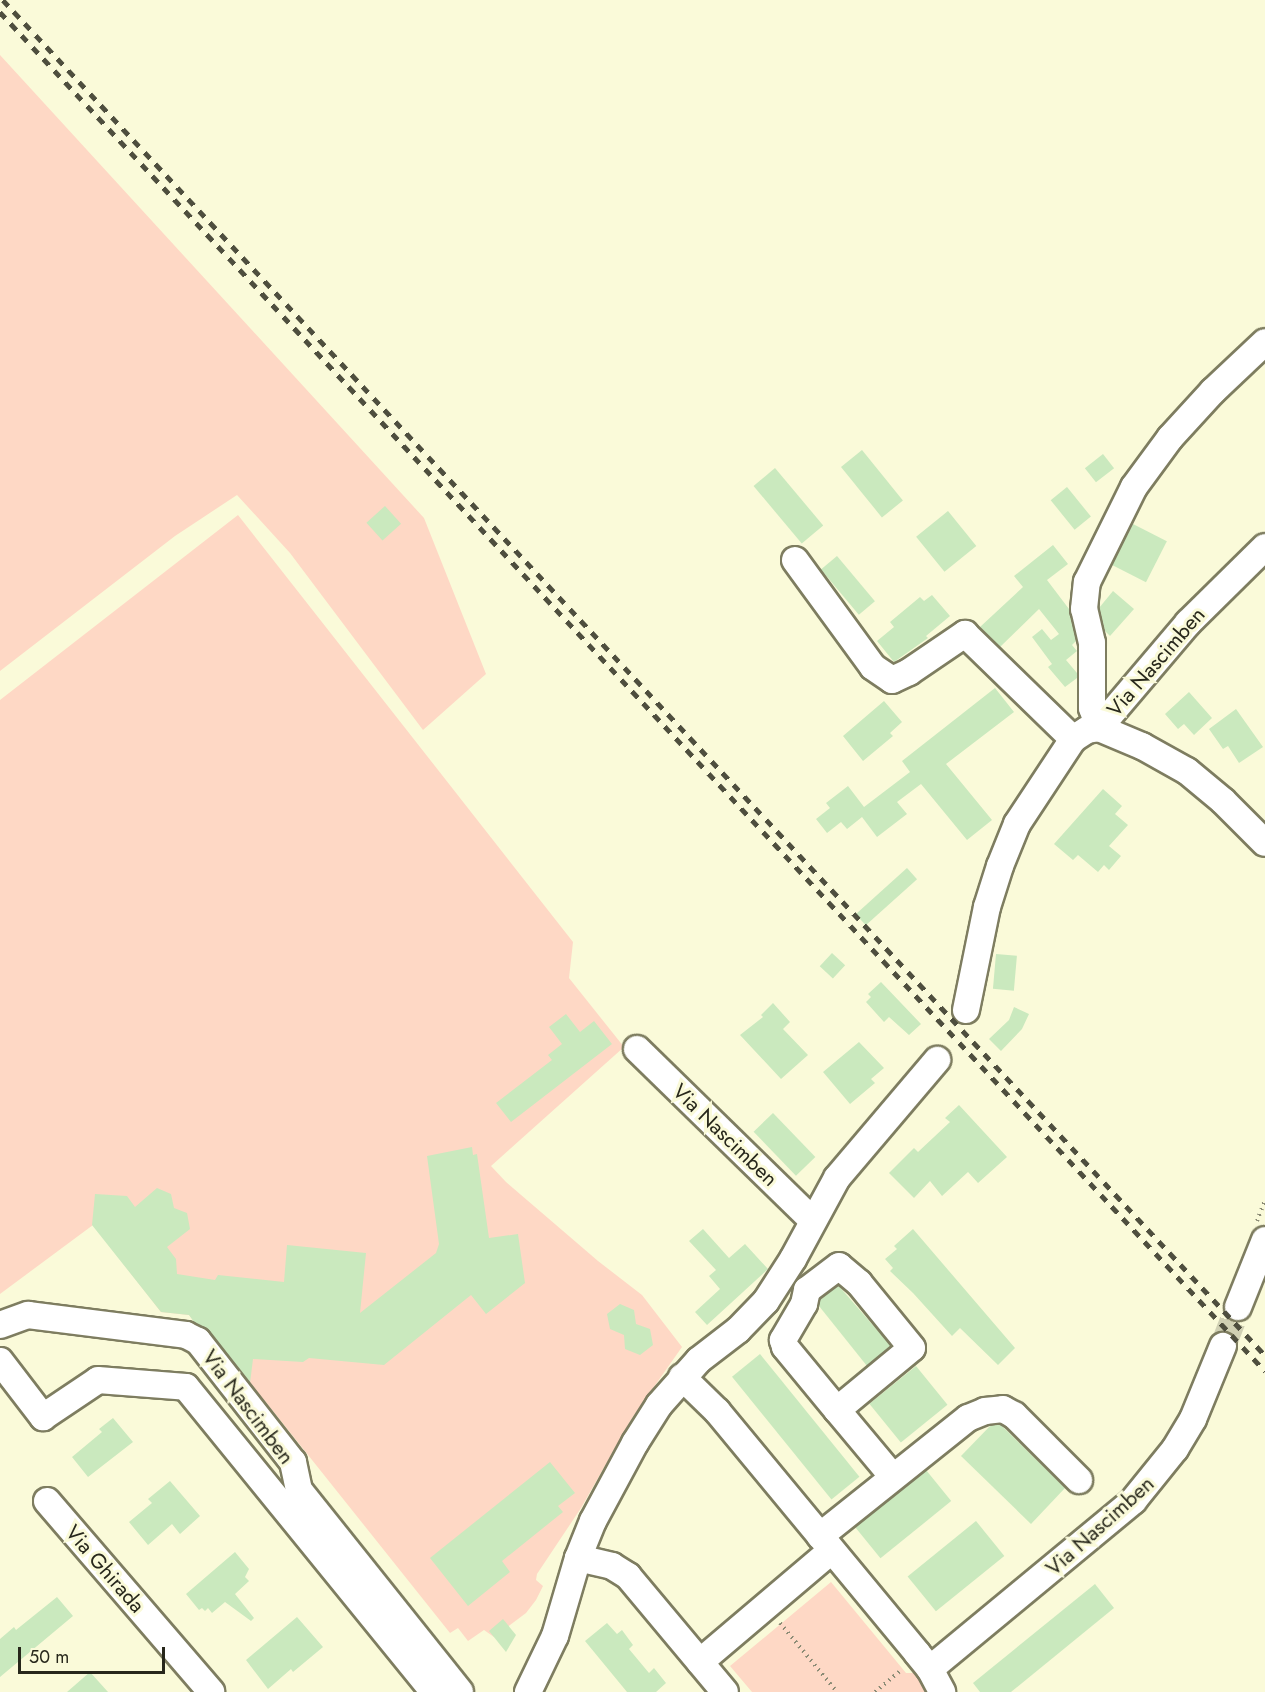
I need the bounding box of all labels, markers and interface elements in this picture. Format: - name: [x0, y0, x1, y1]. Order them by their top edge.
- street label: Via Nascimben: [1102, 602, 1210, 722]
- street label: Via Nascimben: [667, 1079, 783, 1191]
- street label: Via Nascimben: [197, 1345, 299, 1469]
- street label: Via Nascimben: [1041, 1471, 1159, 1581]
- street label: Via Ghirada: [60, 1520, 150, 1618]
- scale bar: [21, 1635, 168, 1673]
- text: 50 m: [29, 1644, 69, 1670]

